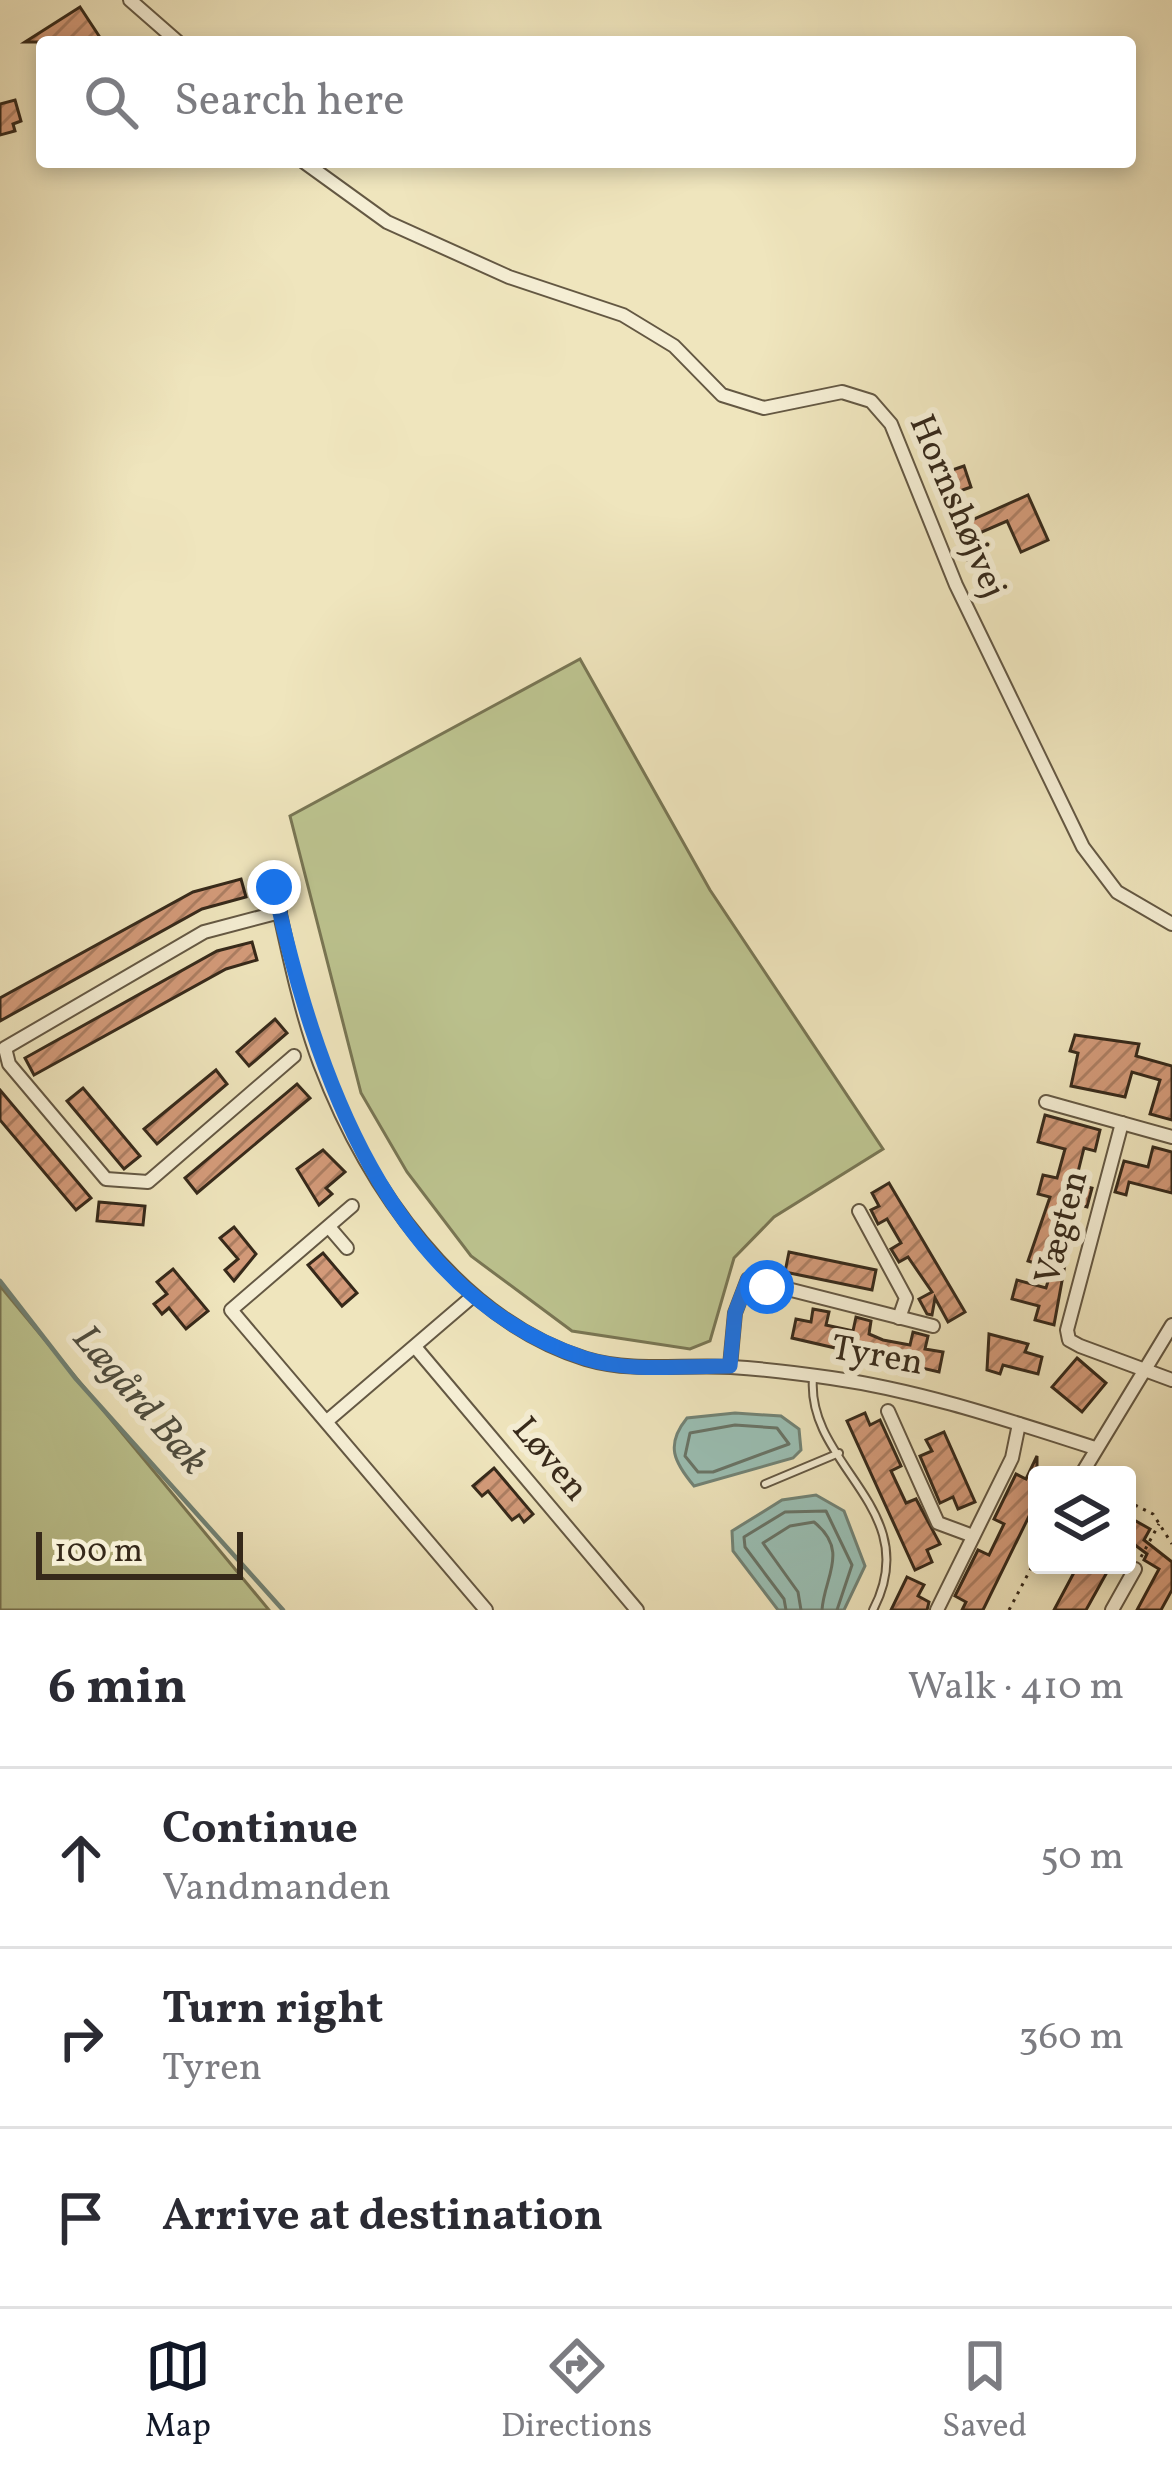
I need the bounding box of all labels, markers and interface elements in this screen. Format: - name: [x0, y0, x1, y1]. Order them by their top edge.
- search box: [36, 36, 1136, 168]
- icon: search: [78, 69, 144, 135]
- text: Search here: [174, 71, 405, 134]
- street label: Hornshøjvej: [895, 408, 1017, 606]
- route end: [247, 860, 301, 914]
- street label: Vægten: [1024, 1166, 1102, 1290]
- route start: [740, 1260, 794, 1314]
- water label: Lægård Bæk: [59, 1314, 219, 1488]
- street label: Tyren: [827, 1324, 927, 1390]
- street label: Løven: [499, 1407, 599, 1513]
- map controls: [1028, 1466, 1136, 1574]
- button: layers: [1028, 1466, 1136, 1574]
- scale bar: [36, 1526, 243, 1579]
- text: 100 m: [54, 1530, 143, 1576]
- text: 6 min: [48, 1653, 187, 1724]
- text: Walk · 410 m: [908, 1661, 1124, 1715]
- text: Continue: [162, 1799, 358, 1862]
- icon: ahead: [48, 1825, 114, 1891]
- text: 50 m: [1040, 1831, 1124, 1885]
- text: Vandmanden: [162, 1862, 391, 1916]
- text: Turn right: [162, 1979, 383, 2042]
- icon: right: [48, 2005, 114, 2071]
- text: 360 m: [1019, 2011, 1124, 2065]
- text: Tyren: [162, 2042, 262, 2096]
- icon: arrive: [48, 2185, 114, 2251]
- text: Arrive at destination: [162, 2186, 603, 2249]
- tab: Map: [145, 2333, 211, 2451]
- tab: Directions: [501, 2333, 652, 2451]
- tab: Saved: [942, 2333, 1027, 2451]

